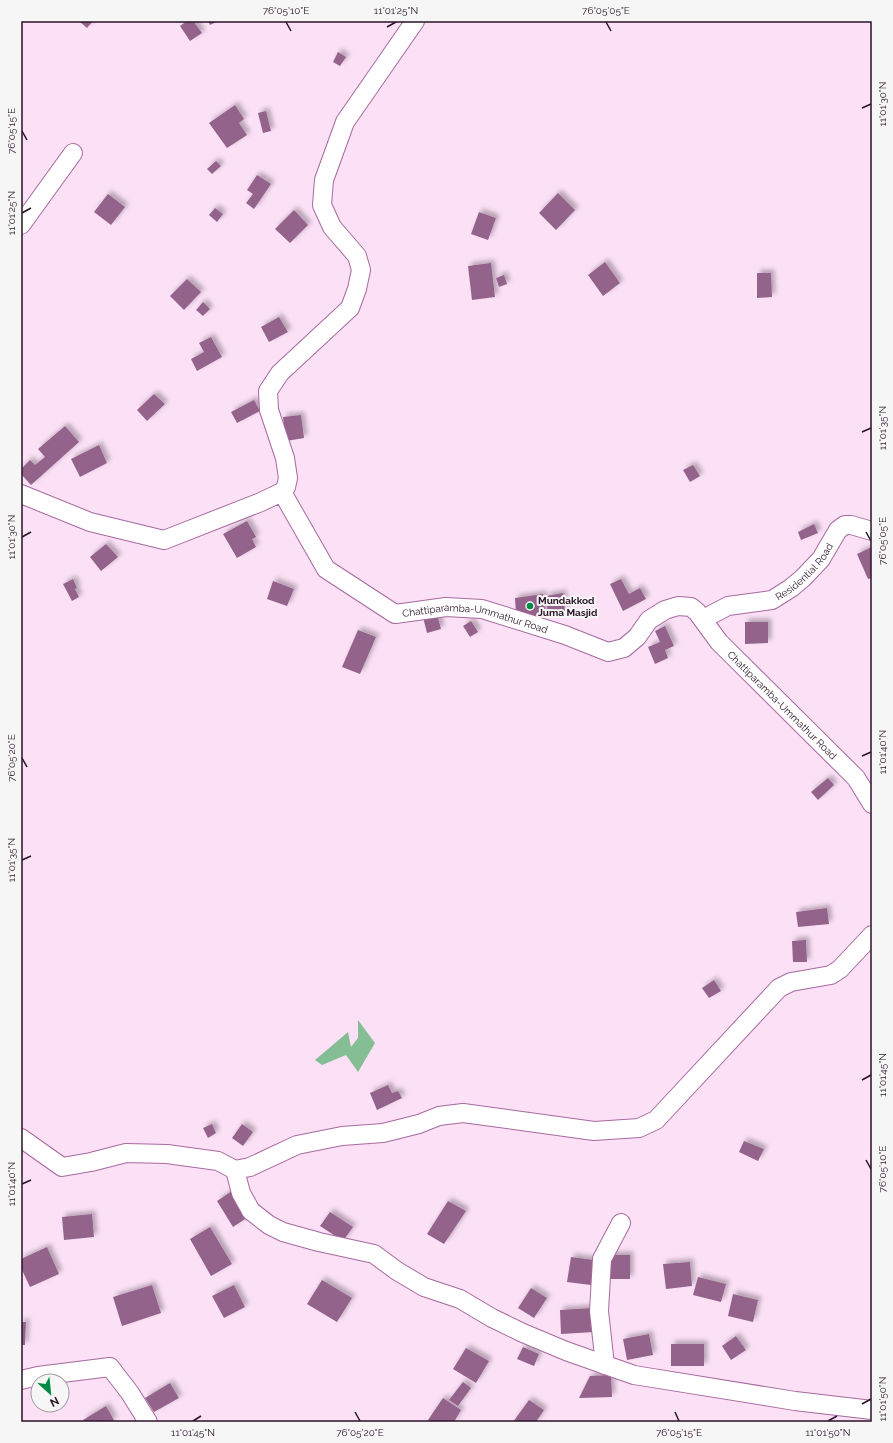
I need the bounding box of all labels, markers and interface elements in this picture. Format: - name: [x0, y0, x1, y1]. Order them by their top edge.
- text: 76°05'10"E: [263, 5, 309, 16]
- text: 11°01'25"N: [374, 5, 418, 16]
- text: 76°05'05"E: [582, 5, 630, 16]
- text: 11°01'30"N: [877, 82, 888, 126]
- text: 76°05'15"E: [6, 108, 17, 154]
- text: 11°01'25"N: [6, 191, 17, 235]
- text: 11°01'35"N: [877, 406, 888, 450]
- text: 11°01'30"N: [6, 515, 17, 559]
- text: 76°05'05"E: [877, 517, 888, 565]
- street label: Residential Road: [773, 541, 835, 602]
- place label: Mundakkod Juma Masjid: [538, 595, 598, 618]
- street label: Chattiparamba-Ummathur Road: [402, 601, 549, 635]
- marker: Mundakkod Juma Masjid: [525, 601, 535, 611]
- street label: Chattiparamba-Ummathur Road: [726, 648, 839, 761]
- text: 11°01'40"N: [877, 730, 888, 774]
- text: 76°05'20"E: [6, 734, 17, 782]
- text: 11°01'35"N: [6, 838, 17, 882]
- text: 11°01'45"N: [877, 1053, 888, 1097]
- text: 76°05'10"E: [877, 1146, 888, 1192]
- text: 11°01'40"N: [6, 1162, 17, 1206]
- north arrow: [30, 1373, 70, 1413]
- text: 11°01'50"N: [877, 1377, 888, 1421]
- text: N: [48, 1394, 61, 1409]
- text: 11°01'45"N: [171, 1427, 215, 1438]
- text: 76°05'20"E: [336, 1427, 384, 1438]
- text: 76°05'15"E: [656, 1427, 702, 1438]
- text: 11°01'50"N: [806, 1427, 850, 1438]

